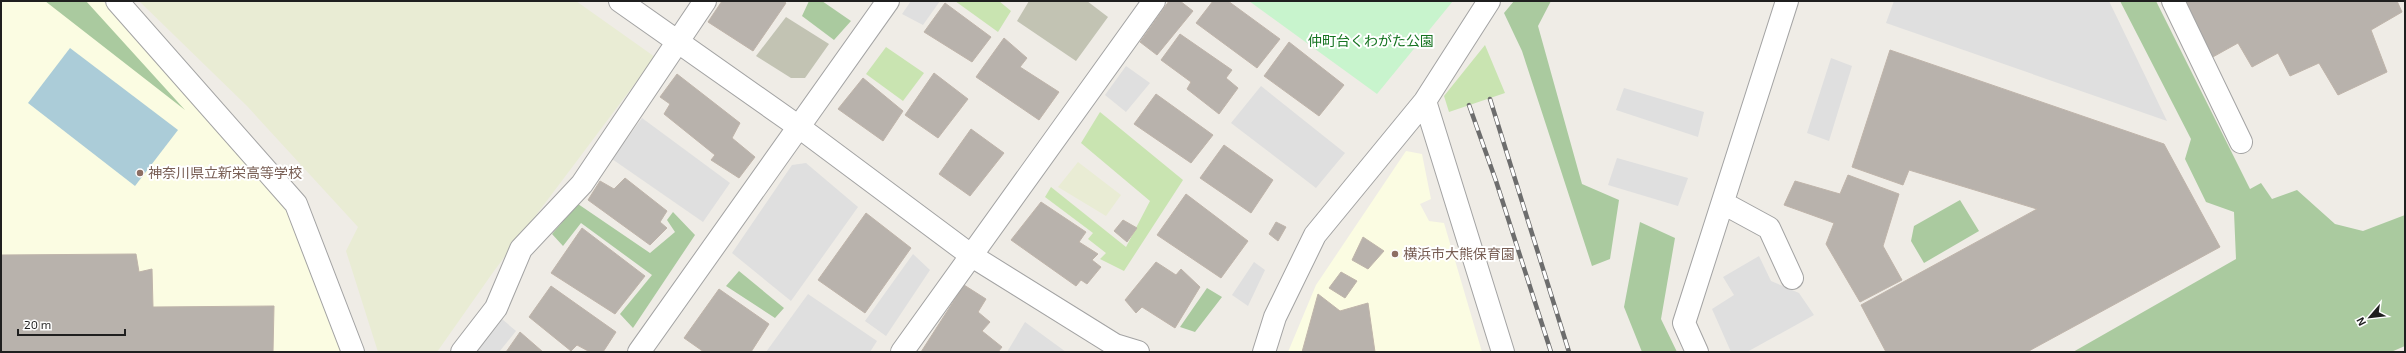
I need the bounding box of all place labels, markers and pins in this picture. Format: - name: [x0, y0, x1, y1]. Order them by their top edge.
- place label: 神奈川県立新栄高等学校: [148, 164, 302, 181]
- marker: 神奈川県立新栄高等学校: [135, 168, 145, 178]
- place label: 横浜市大熊保育園: [1403, 245, 1515, 262]
- marker: 横浜市大熊保育園: [1390, 249, 1400, 259]

